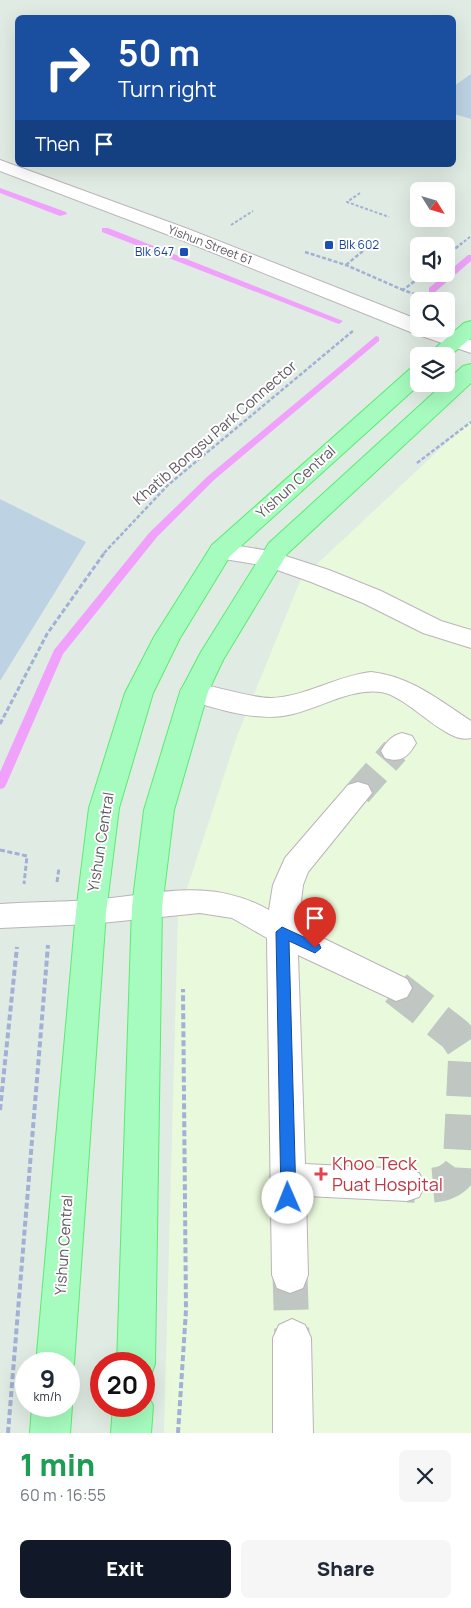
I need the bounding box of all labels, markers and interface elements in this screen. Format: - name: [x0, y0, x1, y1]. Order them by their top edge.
- text: 50 m: [118, 29, 200, 77]
- icon: right: [35, 35, 100, 100]
- text: Turn right: [118, 74, 216, 104]
- icon: arrive: [90, 130, 118, 158]
- text: Then: [35, 131, 80, 157]
- north arrow: [410, 182, 455, 228]
- map controls: [410, 182, 455, 392]
- street label: Yishun Street 61: [166, 221, 255, 268]
- place label: Blk 602: [339, 236, 379, 253]
- button: sound: [410, 237, 455, 282]
- marker: Blk 602: [323, 239, 335, 251]
- place label: Blk 647: [135, 243, 174, 260]
- marker: Blk 647: [178, 246, 190, 258]
- button: search: [410, 292, 455, 337]
- button: layers: [410, 347, 455, 392]
- street label: Khatib Bongsu Park Connector: [128, 355, 301, 510]
- street label: Yishun Central: [251, 440, 340, 523]
- street label: Yishun Central: [82, 791, 119, 893]
- pin: [294, 897, 336, 948]
- icon: arrive: [301, 904, 329, 932]
- place label: Khoo Teck Puat Hospital: [332, 1151, 443, 1196]
- marker: Khoo Teck Puat Hospital: [314, 1167, 328, 1181]
- position arrow: [261, 1171, 313, 1223]
- street label: Yishun Central: [50, 1194, 77, 1296]
- speed limit sign: 20: [90, 1352, 155, 1417]
- text: 9: [40, 1361, 55, 1396]
- text: km/h: [34, 1388, 61, 1405]
- text: 1 min: [20, 1444, 95, 1485]
- button: close: [399, 1450, 451, 1502]
- text: 60 m · 16:55: [20, 1484, 106, 1506]
- button: Exit: [20, 1540, 231, 1598]
- button: Share: [241, 1540, 451, 1598]

